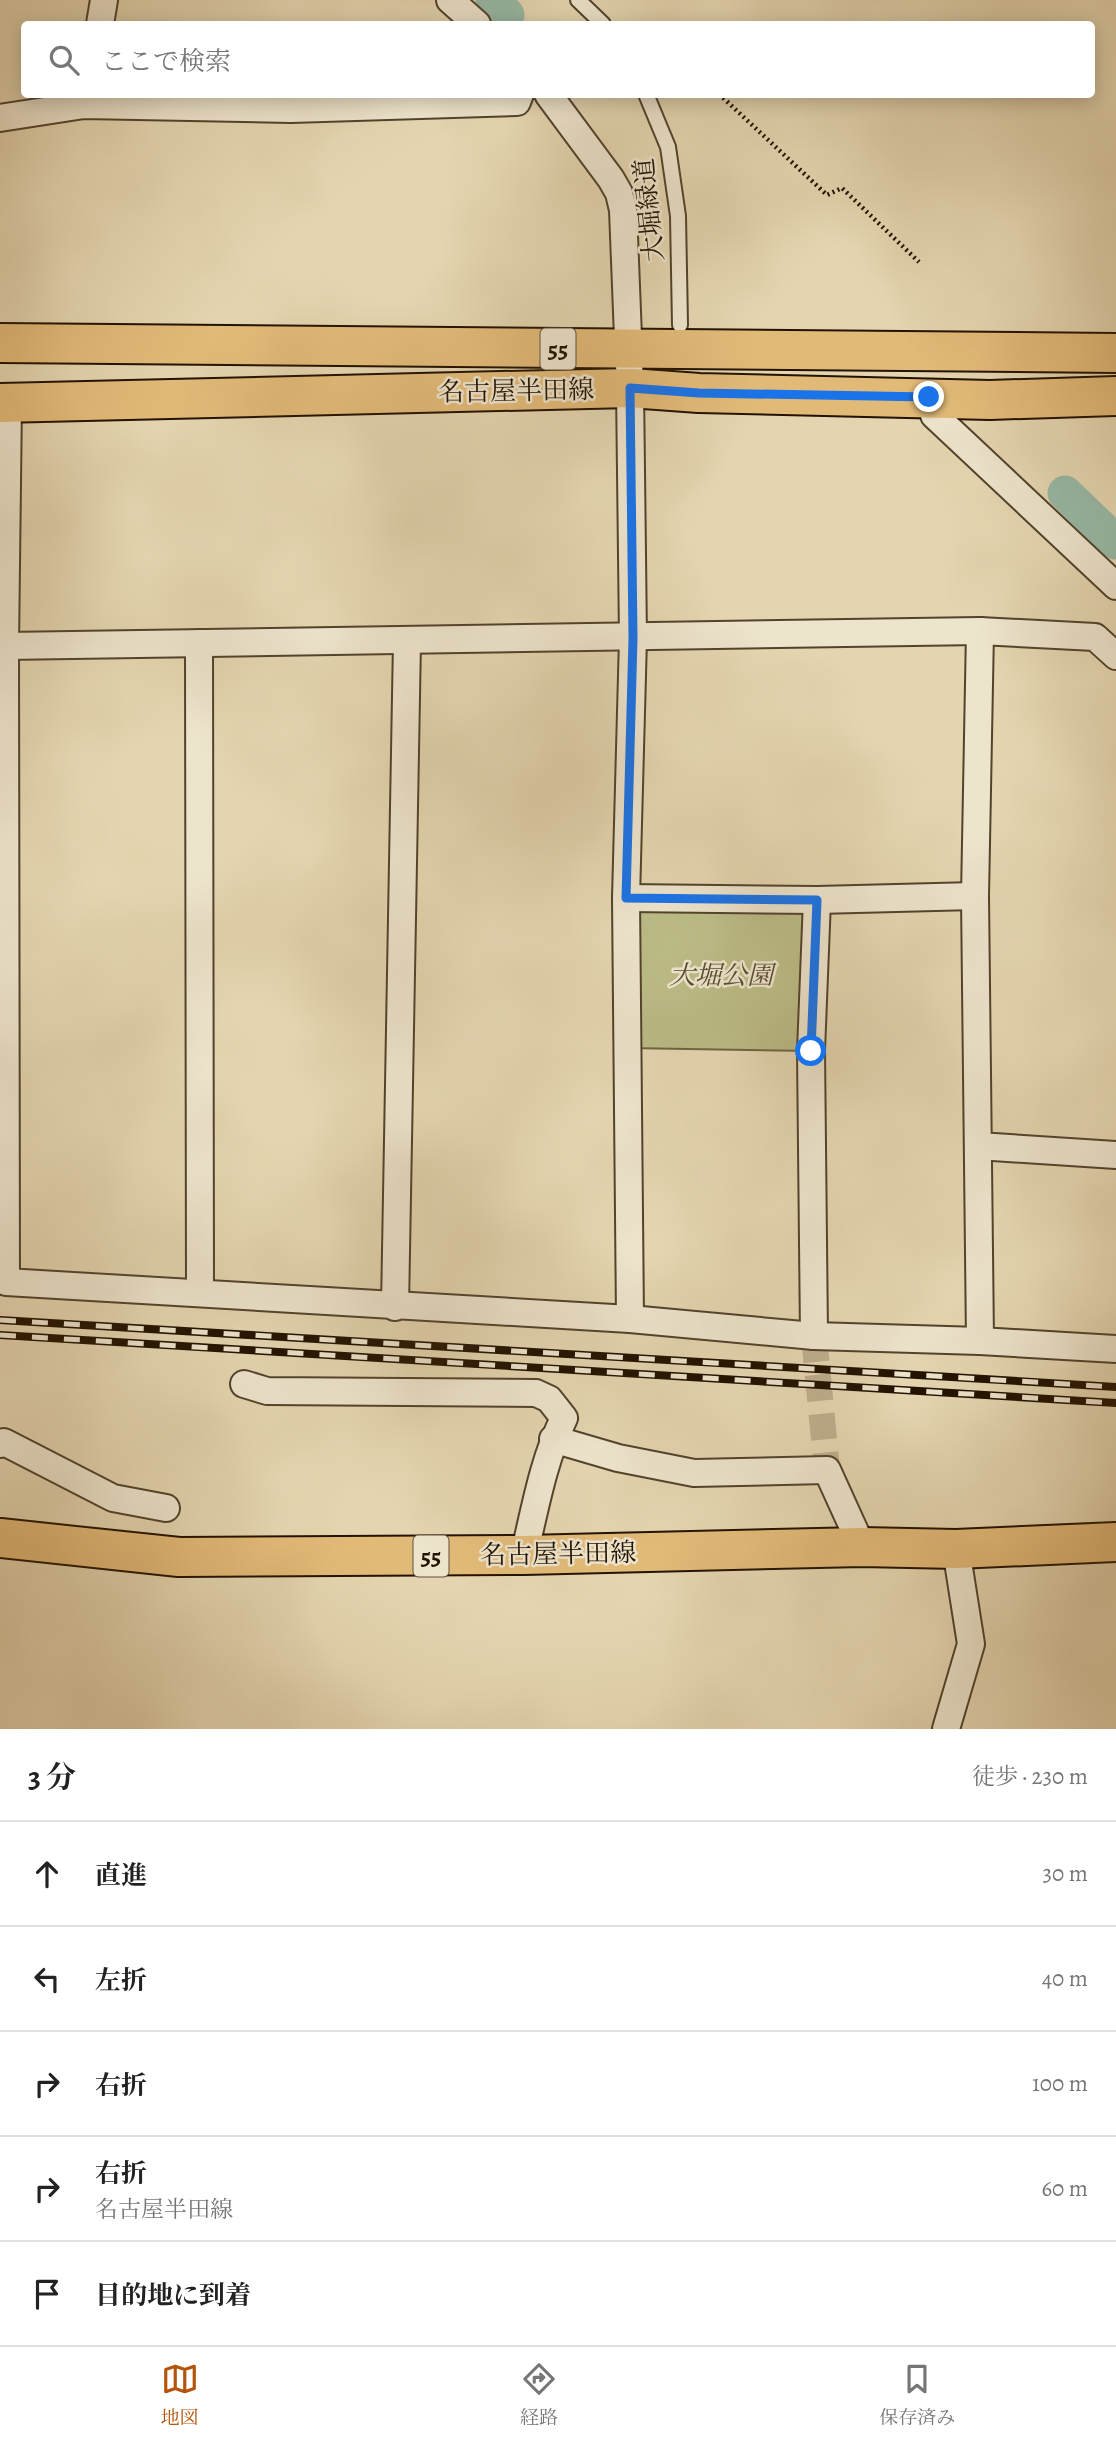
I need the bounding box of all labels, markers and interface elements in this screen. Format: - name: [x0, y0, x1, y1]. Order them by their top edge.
- search box: [21, 21, 1095, 98]
- icon: search: [45, 41, 83, 79]
- text: ここで検索: [101, 44, 231, 79]
- street label: 大堀緑道: [626, 156, 672, 264]
- road number: 55: [540, 328, 576, 370]
- street label: 名古屋半田線: [438, 372, 594, 410]
- route end: [913, 381, 944, 412]
- park label: 大堀公園: [669, 958, 777, 993]
- route start: [795, 1035, 826, 1066]
- street label: 名古屋半田線: [480, 1535, 636, 1573]
- road number: 55: [414, 1536, 448, 1576]
- text: 3 分: [28, 1757, 76, 1797]
- text: 徒歩 · 230 m: [972, 1761, 1088, 1792]
- icon: ahead: [28, 1855, 66, 1893]
- text: 直進: [95, 1858, 147, 1893]
- text: 30 m: [1042, 1858, 1088, 1889]
- icon: left: [28, 1960, 66, 1998]
- text: 左折: [95, 1963, 147, 1998]
- text: 40 m: [1042, 1963, 1088, 1994]
- icon: right: [28, 2065, 66, 2103]
- text: 右折: [95, 2068, 147, 2103]
- text: 100 m: [1032, 2068, 1088, 2099]
- text: 右折: [95, 2156, 147, 2191]
- icon: right: [28, 2170, 66, 2208]
- text: 60 m: [1041, 2173, 1088, 2204]
- text: 名古屋半田線: [95, 2194, 233, 2225]
- icon: arrive: [28, 2275, 66, 2313]
- text: 目的地に到着: [95, 2278, 251, 2313]
- tab: 地図: [161, 2360, 199, 2431]
- tab: 経路: [520, 2360, 558, 2431]
- tab: 保存済み: [879, 2360, 955, 2431]

